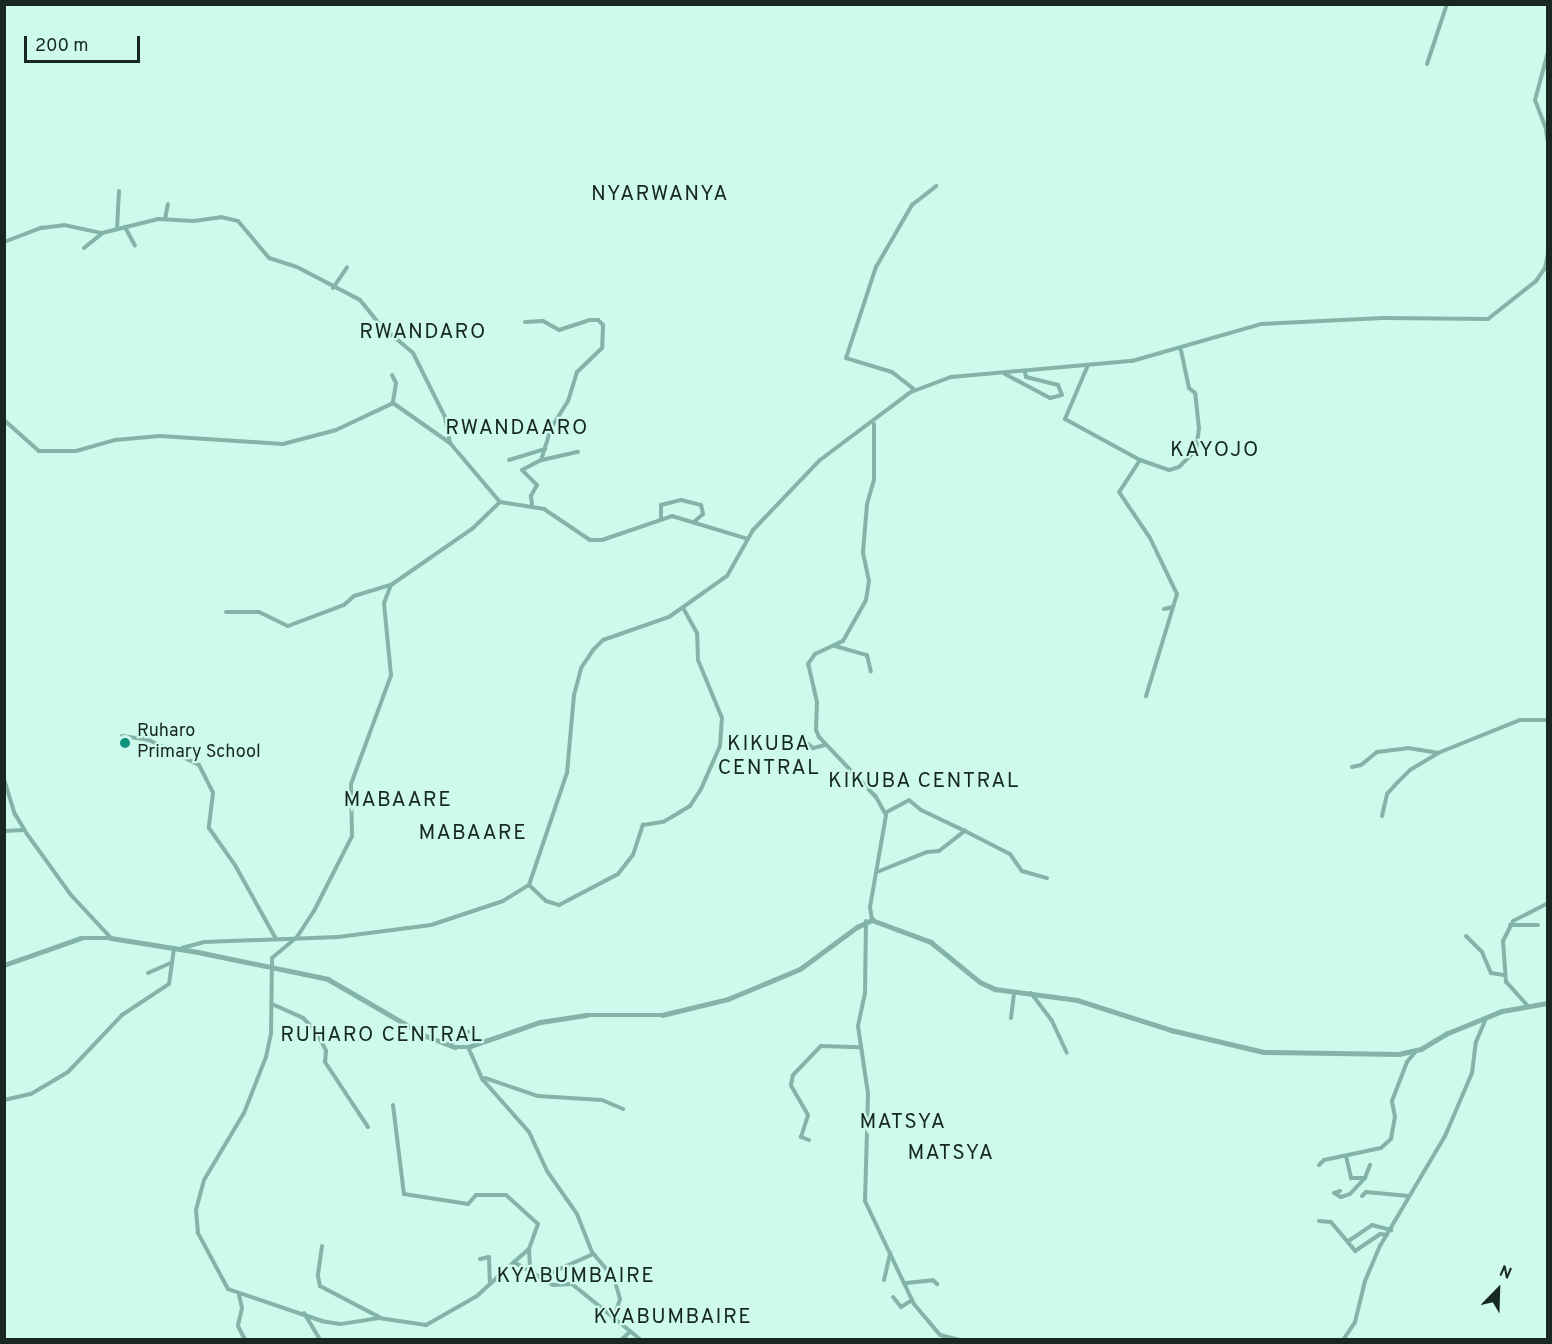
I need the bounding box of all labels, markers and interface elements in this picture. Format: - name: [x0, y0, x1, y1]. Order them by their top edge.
- scale bar: [27, 24, 142, 62]
- text: 200 m: [35, 35, 88, 58]
- district label: NYARWANYA: [591, 182, 729, 208]
- district label: RWANDARO: [359, 320, 487, 346]
- district label: RWANDAARO: [445, 416, 589, 442]
- district label: KAYOJO: [1170, 438, 1260, 464]
- place label: Ruharo Primary School: [137, 722, 261, 764]
- district label: KIKUBA CENTRAL: [718, 732, 820, 782]
- marker: Ruharo Primary School: [118, 736, 132, 750]
- district label: KIKUBA CENTRAL: [828, 769, 1020, 795]
- district label: MABAARE: [344, 788, 452, 814]
- district label: MABAARE: [419, 821, 527, 847]
- district label: RUHARO CENTRAL: [280, 1023, 484, 1049]
- district label: MATSYA: [859, 1110, 947, 1136]
- district label: MATSYA: [907, 1141, 995, 1167]
- north arrow: [1468, 1260, 1528, 1320]
- text: N: [1496, 1262, 1514, 1285]
- district label: KYABUMBAIRE: [497, 1264, 655, 1290]
- district label: KYABUMBAIRE: [594, 1305, 752, 1331]

